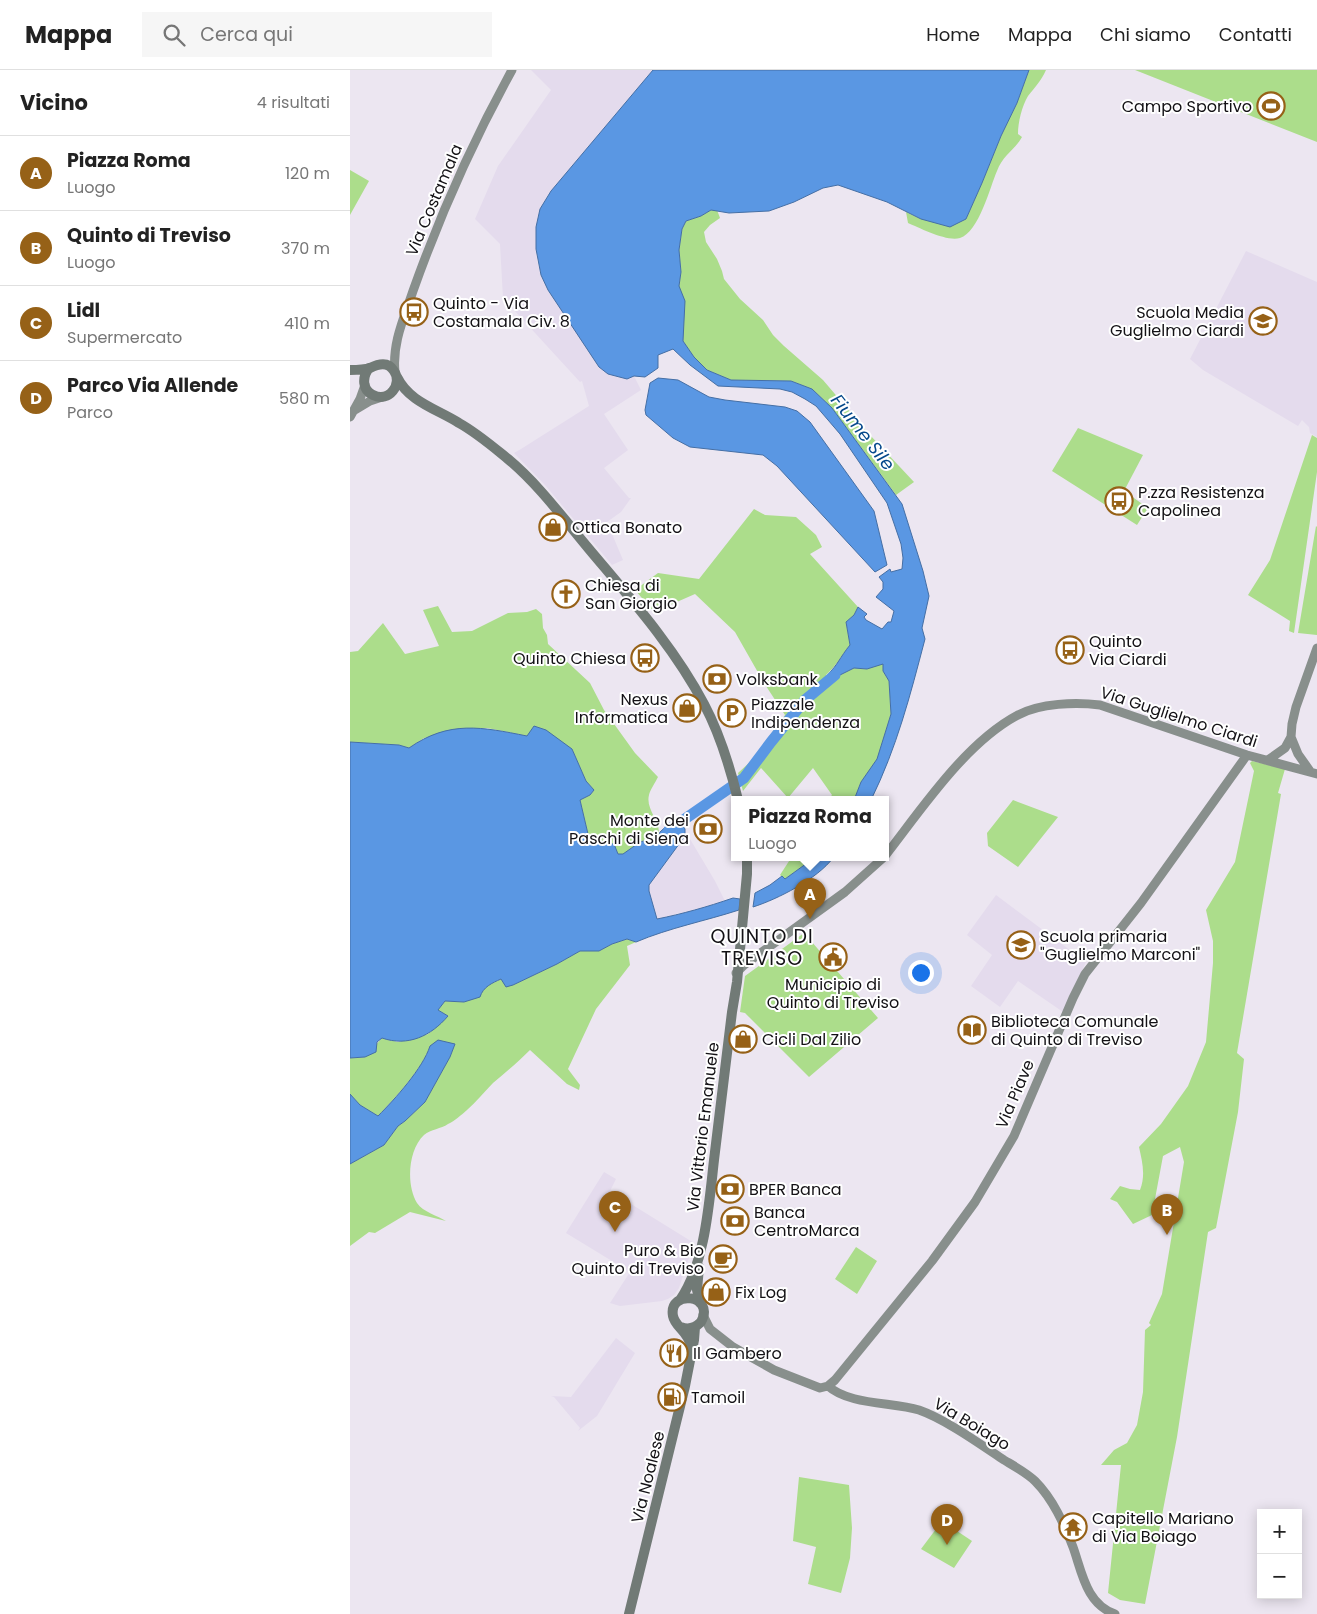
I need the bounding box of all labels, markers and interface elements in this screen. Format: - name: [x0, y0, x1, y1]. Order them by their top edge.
- search box: [142, 12, 492, 57]
- text: Mappa: [25, 18, 112, 51]
- icon: search: [160, 21, 188, 49]
- text: Cerca qui: [200, 21, 293, 48]
- text: Home: [926, 22, 980, 47]
- text: Mappa: [1008, 22, 1072, 47]
- text: Chi siamo: [1100, 22, 1191, 47]
- text: Contatti: [1219, 22, 1292, 47]
- text: Vicino: [20, 88, 88, 117]
- text: 4 risultati: [257, 91, 330, 114]
- sports icon: Campo Sportivo: [1256, 91, 1286, 121]
- place label: Campo Sportivo: [1122, 95, 1252, 118]
- street label: Via Costamala: [400, 141, 468, 259]
- text: Piazza Roma: [67, 147, 191, 174]
- text: A: [30, 162, 42, 185]
- text: 120 m: [285, 162, 330, 185]
- text: Luogo: [67, 176, 115, 199]
- text: Quinto di Treviso: [67, 222, 231, 249]
- text: B: [31, 237, 41, 260]
- text: 370 m: [281, 237, 330, 260]
- text: Luogo: [67, 251, 115, 274]
- place label: Quinto - Via Costamala Civ. 8: [433, 292, 570, 333]
- text: Lidl: [67, 297, 100, 324]
- bus stop icon: Quinto - Via Costamala Civ. 8: [399, 297, 429, 327]
- place label: Scuola Media Guglielmo Ciardi: [1110, 301, 1244, 342]
- school or university icon: Scuola Media Guglielmo Ciardi: [1248, 306, 1278, 336]
- text: C: [30, 312, 42, 335]
- text: 410 m: [284, 312, 330, 335]
- text: Supermercato: [67, 326, 182, 349]
- text: Parco Via Allende: [67, 372, 238, 399]
- text: D: [30, 387, 42, 410]
- text: 580 m: [279, 387, 330, 410]
- water label: Fiume Sile: [825, 389, 901, 475]
- text: Parco: [67, 401, 113, 424]
- place label: P.zza Resistenza Capolinea: [1138, 481, 1265, 522]
- bus stop icon: P.zza Resistenza Capolinea: [1104, 486, 1134, 516]
- shop icon: Ottica Bonato: [538, 512, 568, 542]
- place label: Ottica Bonato: [572, 516, 682, 539]
- place label: Chiesa di San Giorgio: [585, 574, 677, 615]
- church icon: Chiesa di San Giorgio: [551, 579, 581, 609]
- place label: Quinto Via Ciardi: [1089, 630, 1167, 671]
- bus stop icon: Quinto Via Ciardi: [1055, 635, 1085, 665]
- bus stop icon: Quinto Chiesa: [630, 643, 660, 673]
- place label: Quinto Chiesa: [513, 647, 626, 670]
- bank icon: Volksbank: [702, 664, 732, 694]
- place label: Volksbank: [736, 668, 818, 691]
- street label: Via Guglielmo Ciardi: [1098, 681, 1260, 753]
- place label: Nexus Informatica: [575, 688, 668, 729]
- shop icon: Nexus Informatica: [672, 693, 702, 723]
- place label: Piazzale Indipendenza: [751, 693, 860, 734]
- parking icon: Piazzale Indipendenza: [717, 698, 747, 728]
- popup: [731, 796, 889, 861]
- text: Piazza Roma: [748, 803, 872, 830]
- place label: Monte dei Paschi di Siena: [569, 809, 689, 850]
- bank icon: Monte dei Paschi di Siena: [693, 814, 723, 844]
- text: Luogo: [748, 832, 797, 855]
- pin: A: [794, 878, 826, 919]
- district label: QUINTO DI TREVISO: [710, 923, 814, 972]
- place label: Scuola primaria "Guglielmo Marconi": [1040, 925, 1201, 966]
- school or university icon: Scuola primaria "Guglielmo Marconi": [1006, 930, 1036, 960]
- public building icon: Municipio di Quinto di Treviso: [818, 942, 848, 972]
- your location: [908, 960, 934, 986]
- place label: Municipio di Quinto di Treviso: [767, 973, 899, 1014]
- place label: Biblioteca Comunale di Quinto di Treviso: [991, 1010, 1159, 1051]
- library icon: Biblioteca Comunale di Quinto di Treviso: [957, 1015, 987, 1045]
- shop icon: Cicli Dal Zilio: [728, 1024, 758, 1054]
- place label: Cicli Dal Zilio: [762, 1028, 861, 1051]
- street label: Via Vittorio Emanuele: [681, 1041, 725, 1213]
- street label: Via Piave: [990, 1056, 1040, 1132]
- bank icon: BPER Banca: [715, 1174, 745, 1204]
- place label: BPER Banca: [749, 1178, 842, 1201]
- pin: C: [599, 1191, 631, 1232]
- pin: B: [1151, 1194, 1183, 1235]
- place label: Banca CentroMarca: [754, 1201, 860, 1242]
- bank icon: Banca CentroMarca: [720, 1206, 750, 1236]
- place label: Puro & Bio Quinto di Treviso: [572, 1239, 704, 1280]
- cafe icon: Puro & Bio Quinto di Treviso: [708, 1244, 738, 1274]
- shop icon: Fix Log: [701, 1277, 731, 1307]
- place label: Fix Log: [735, 1281, 787, 1304]
- restaurant icon: Il Gambero: [659, 1338, 689, 1368]
- place label: Il Gambero: [693, 1342, 782, 1365]
- fuel station icon: Tamoil: [657, 1382, 687, 1412]
- place label: Tamoil: [691, 1386, 745, 1409]
- street label: Via Boiago: [929, 1392, 1015, 1456]
- street label: Via Noalese: [625, 1428, 671, 1526]
- pin: D: [931, 1504, 963, 1545]
- place label: Capitello Mariano di Via Boiago: [1092, 1507, 1234, 1548]
- map controls: [1257, 1509, 1302, 1599]
- button: +: [1257, 1509, 1302, 1554]
- temple icon: Capitello Mariano di Via Boiago: [1058, 1512, 1088, 1542]
- button: −: [1257, 1554, 1302, 1599]

